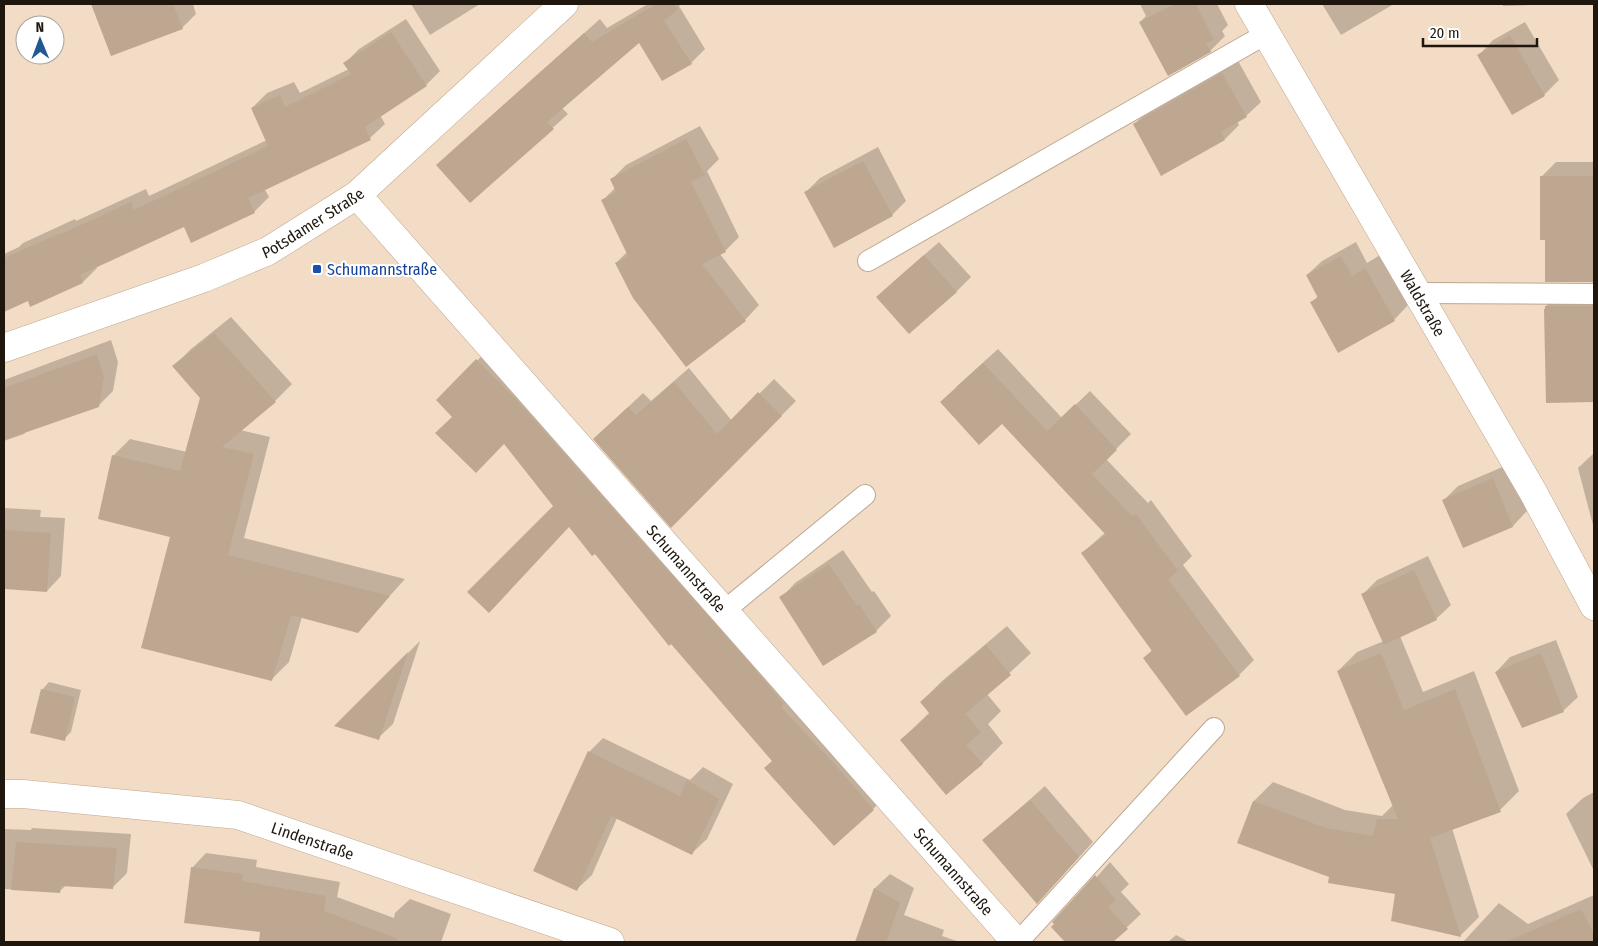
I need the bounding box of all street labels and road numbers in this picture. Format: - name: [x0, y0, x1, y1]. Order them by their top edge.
- street label: Potsdamer Straße: [259, 184, 368, 262]
- street label: Waldstraße: [1396, 267, 1450, 340]
- street label: Schumannstraße: [643, 521, 730, 616]
- street label: Lindenstraße: [269, 818, 357, 863]
- street label: Schumannstraße: [910, 824, 997, 919]

